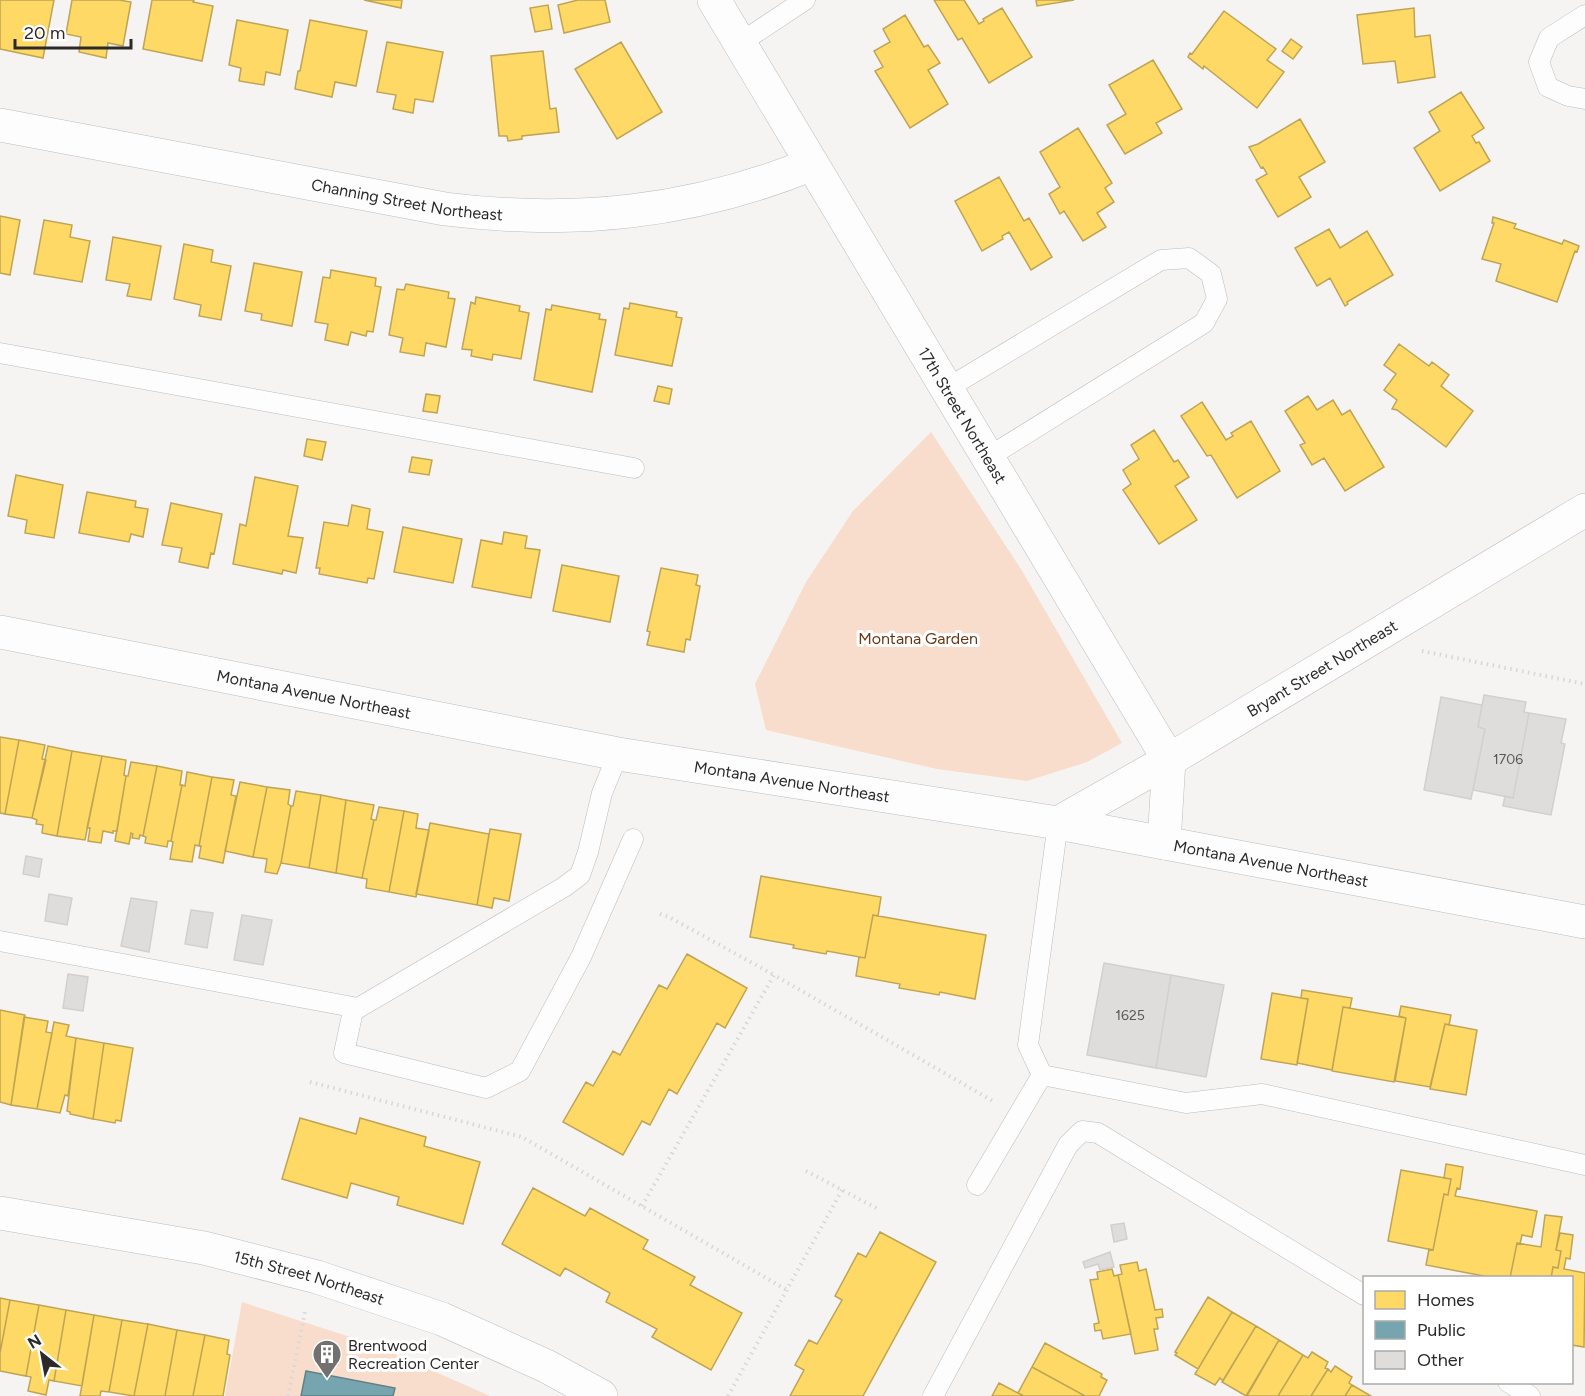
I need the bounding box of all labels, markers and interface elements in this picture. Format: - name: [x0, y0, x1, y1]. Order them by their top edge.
- scale bar: [15, 12, 130, 50]
- text: 20 m: [24, 22, 65, 44]
- street label: Channing Street Northeast: [310, 175, 503, 224]
- street label: 17th Street Northeast: [914, 344, 1010, 487]
- street label: Bryant Street Northeast: [1244, 616, 1401, 721]
- park label: Montana Garden: [858, 629, 978, 648]
- street label: Montana Avenue Northeast: [215, 666, 413, 723]
- house number: 1706: [1493, 751, 1523, 768]
- street label: Montana Avenue Northeast: [693, 757, 891, 806]
- street label: Montana Avenue Northeast: [1172, 836, 1370, 891]
- house number: 1625: [1115, 1007, 1145, 1024]
- street label: 15th Street Northeast: [231, 1247, 387, 1309]
- legend: [1363, 1276, 1573, 1384]
- text: Homes: [1417, 1289, 1475, 1311]
- text: Public: [1417, 1319, 1466, 1341]
- north arrow: [12, 1324, 72, 1384]
- text: N: [24, 1330, 45, 1353]
- place label: Brentwood Recreation Center: [348, 1336, 480, 1373]
- building icon: Brentwood Recreation Center: [311, 1338, 343, 1380]
- text: Other: [1417, 1349, 1464, 1371]

